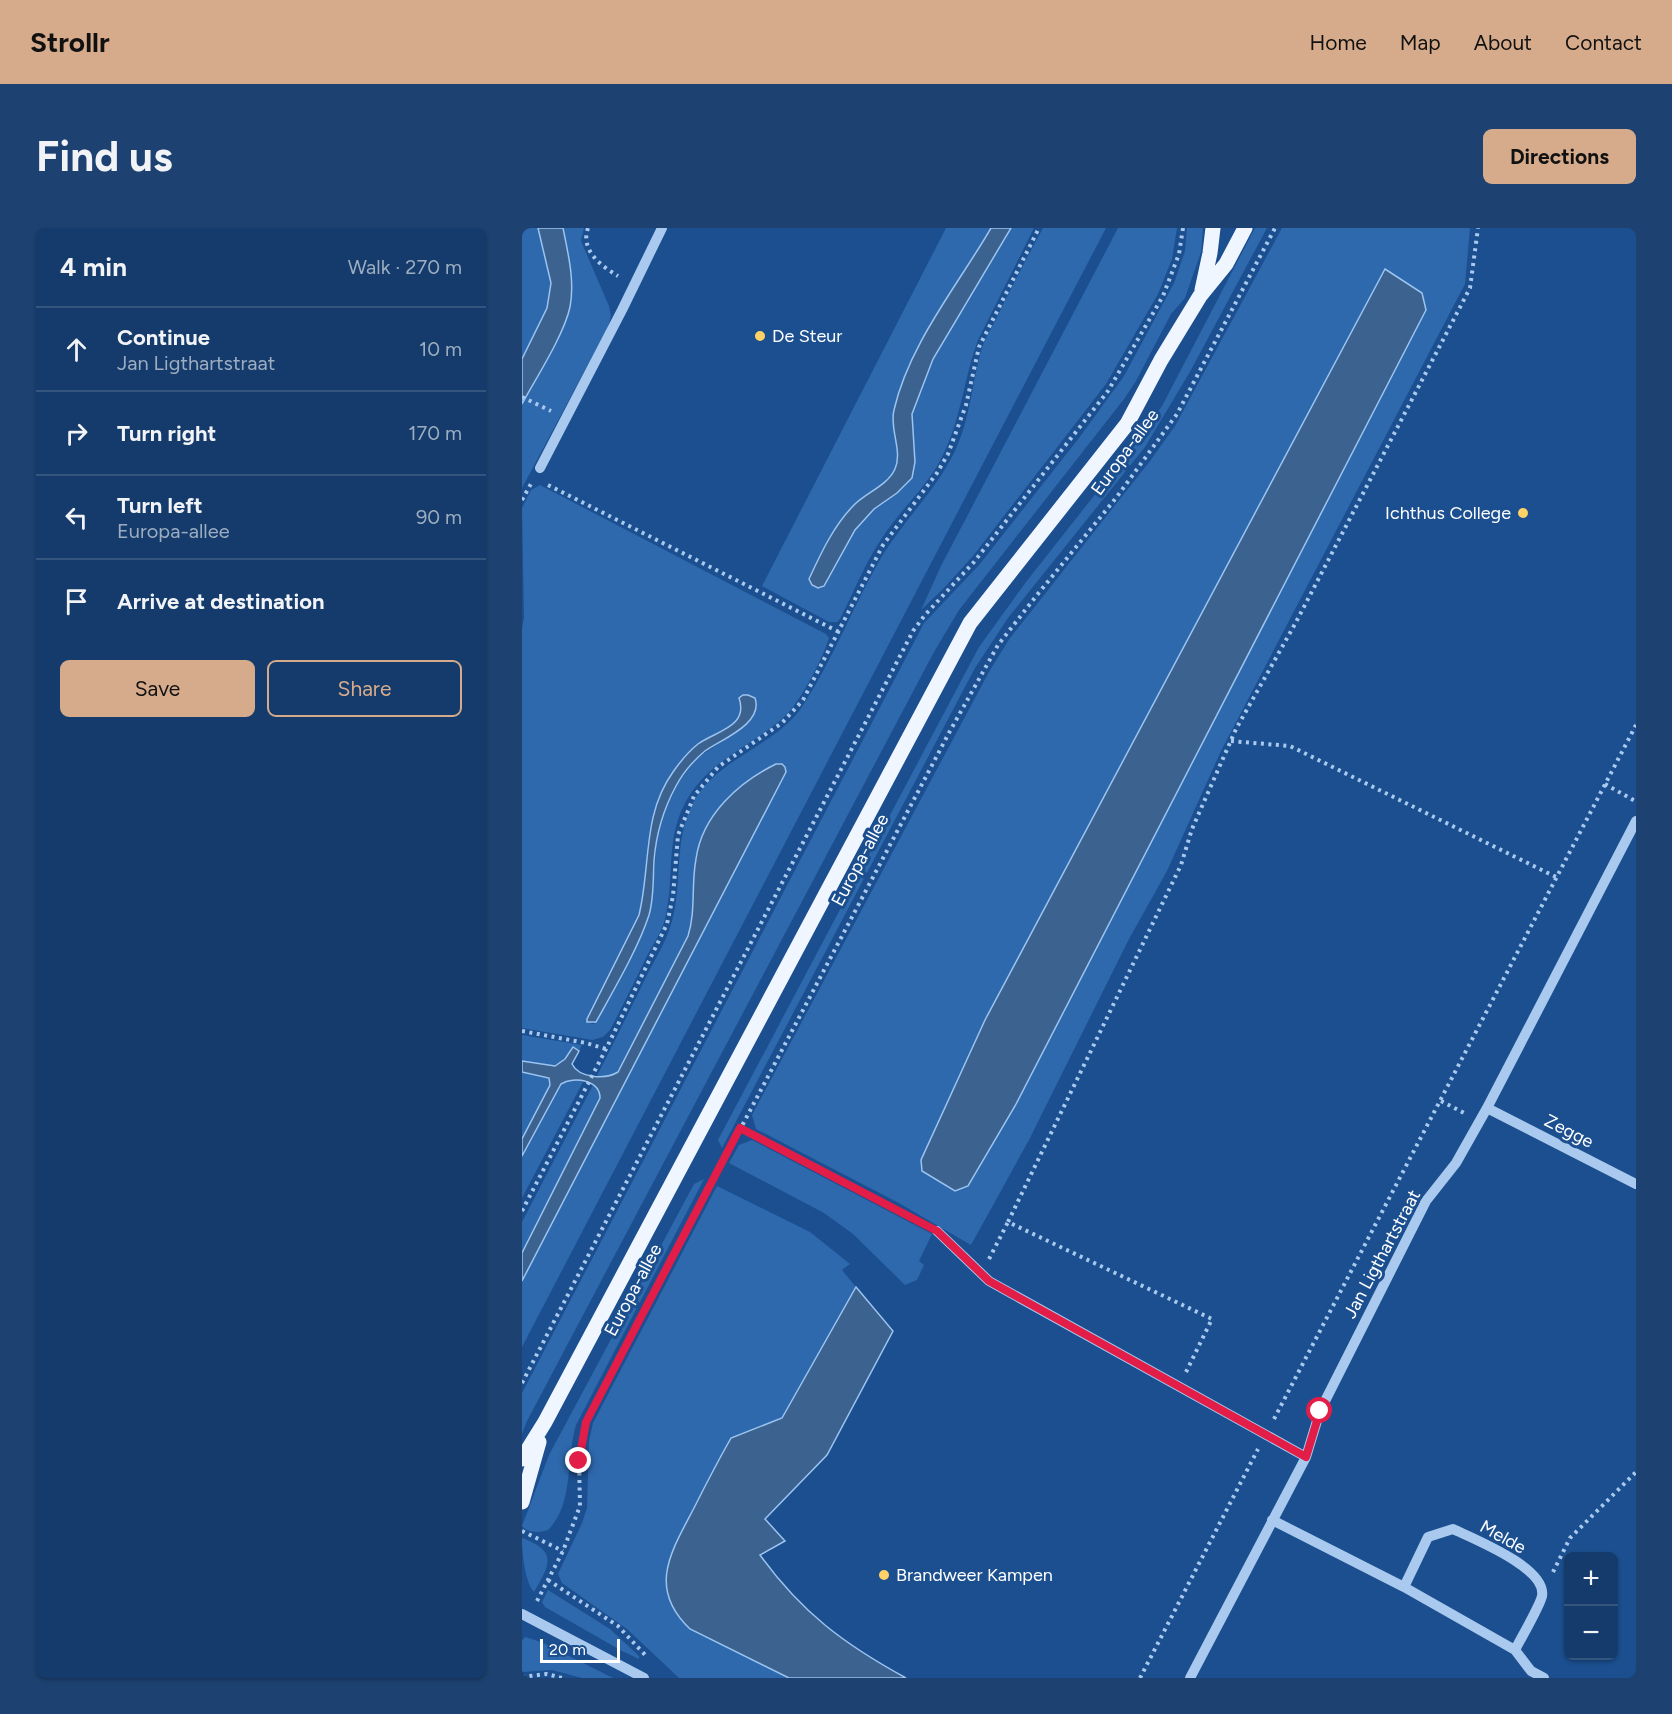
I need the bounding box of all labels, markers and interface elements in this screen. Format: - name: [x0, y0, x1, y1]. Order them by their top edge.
- text: Strollr: [30, 25, 110, 59]
- text: Home: [1310, 30, 1367, 55]
- text: Map: [1400, 30, 1441, 55]
- text: About: [1474, 30, 1532, 55]
- text: Contact: [1565, 30, 1642, 55]
- button: Directions: [1483, 129, 1636, 184]
- text: Find us: [36, 131, 173, 182]
- text: 4 min: [60, 251, 127, 283]
- text: Walk · 270 m: [348, 255, 462, 279]
- text: Continue: [117, 324, 210, 351]
- place label: De Steur: [772, 325, 842, 347]
- marker: De Steur: [753, 329, 767, 343]
- icon: ahead: [60, 333, 93, 366]
- text: 10 m: [419, 337, 462, 361]
- text: Jan Ligthartstraat: [117, 351, 275, 375]
- street label: Europa-allee: [1086, 404, 1164, 499]
- icon: right: [60, 417, 93, 450]
- text: Turn right: [117, 420, 216, 447]
- text: 170 m: [408, 421, 462, 445]
- text: Turn left: [117, 492, 203, 519]
- icon: left: [60, 501, 93, 534]
- place label: Ichthus College: [1385, 502, 1511, 524]
- text: 90 m: [416, 505, 462, 529]
- marker: Ichthus College: [1516, 506, 1530, 520]
- text: Europa-allee: [117, 519, 230, 543]
- icon: arrive: [60, 585, 93, 618]
- text: Arrive at destination: [117, 588, 325, 615]
- button: Save: [60, 660, 255, 717]
- button: Share: [267, 660, 462, 717]
- street label: Europa-allee: [827, 810, 894, 910]
- street label: Zegge: [1541, 1109, 1597, 1153]
- street label: Jan Ligthartstraat: [1339, 1186, 1425, 1322]
- street label: Europa-allee: [600, 1240, 667, 1340]
- route start: [1306, 1397, 1332, 1423]
- route end: [565, 1447, 591, 1473]
- street label: Melde: [1476, 1515, 1530, 1559]
- map controls: [1564, 1552, 1618, 1660]
- button: +: [1564, 1552, 1618, 1606]
- place label: Brandweer Kampen: [896, 1564, 1053, 1586]
- marker: Brandweer Kampen: [877, 1568, 891, 1582]
- button: −: [1564, 1606, 1618, 1660]
- scale bar: [540, 1636, 620, 1664]
- text: 20 m: [549, 1640, 586, 1659]

